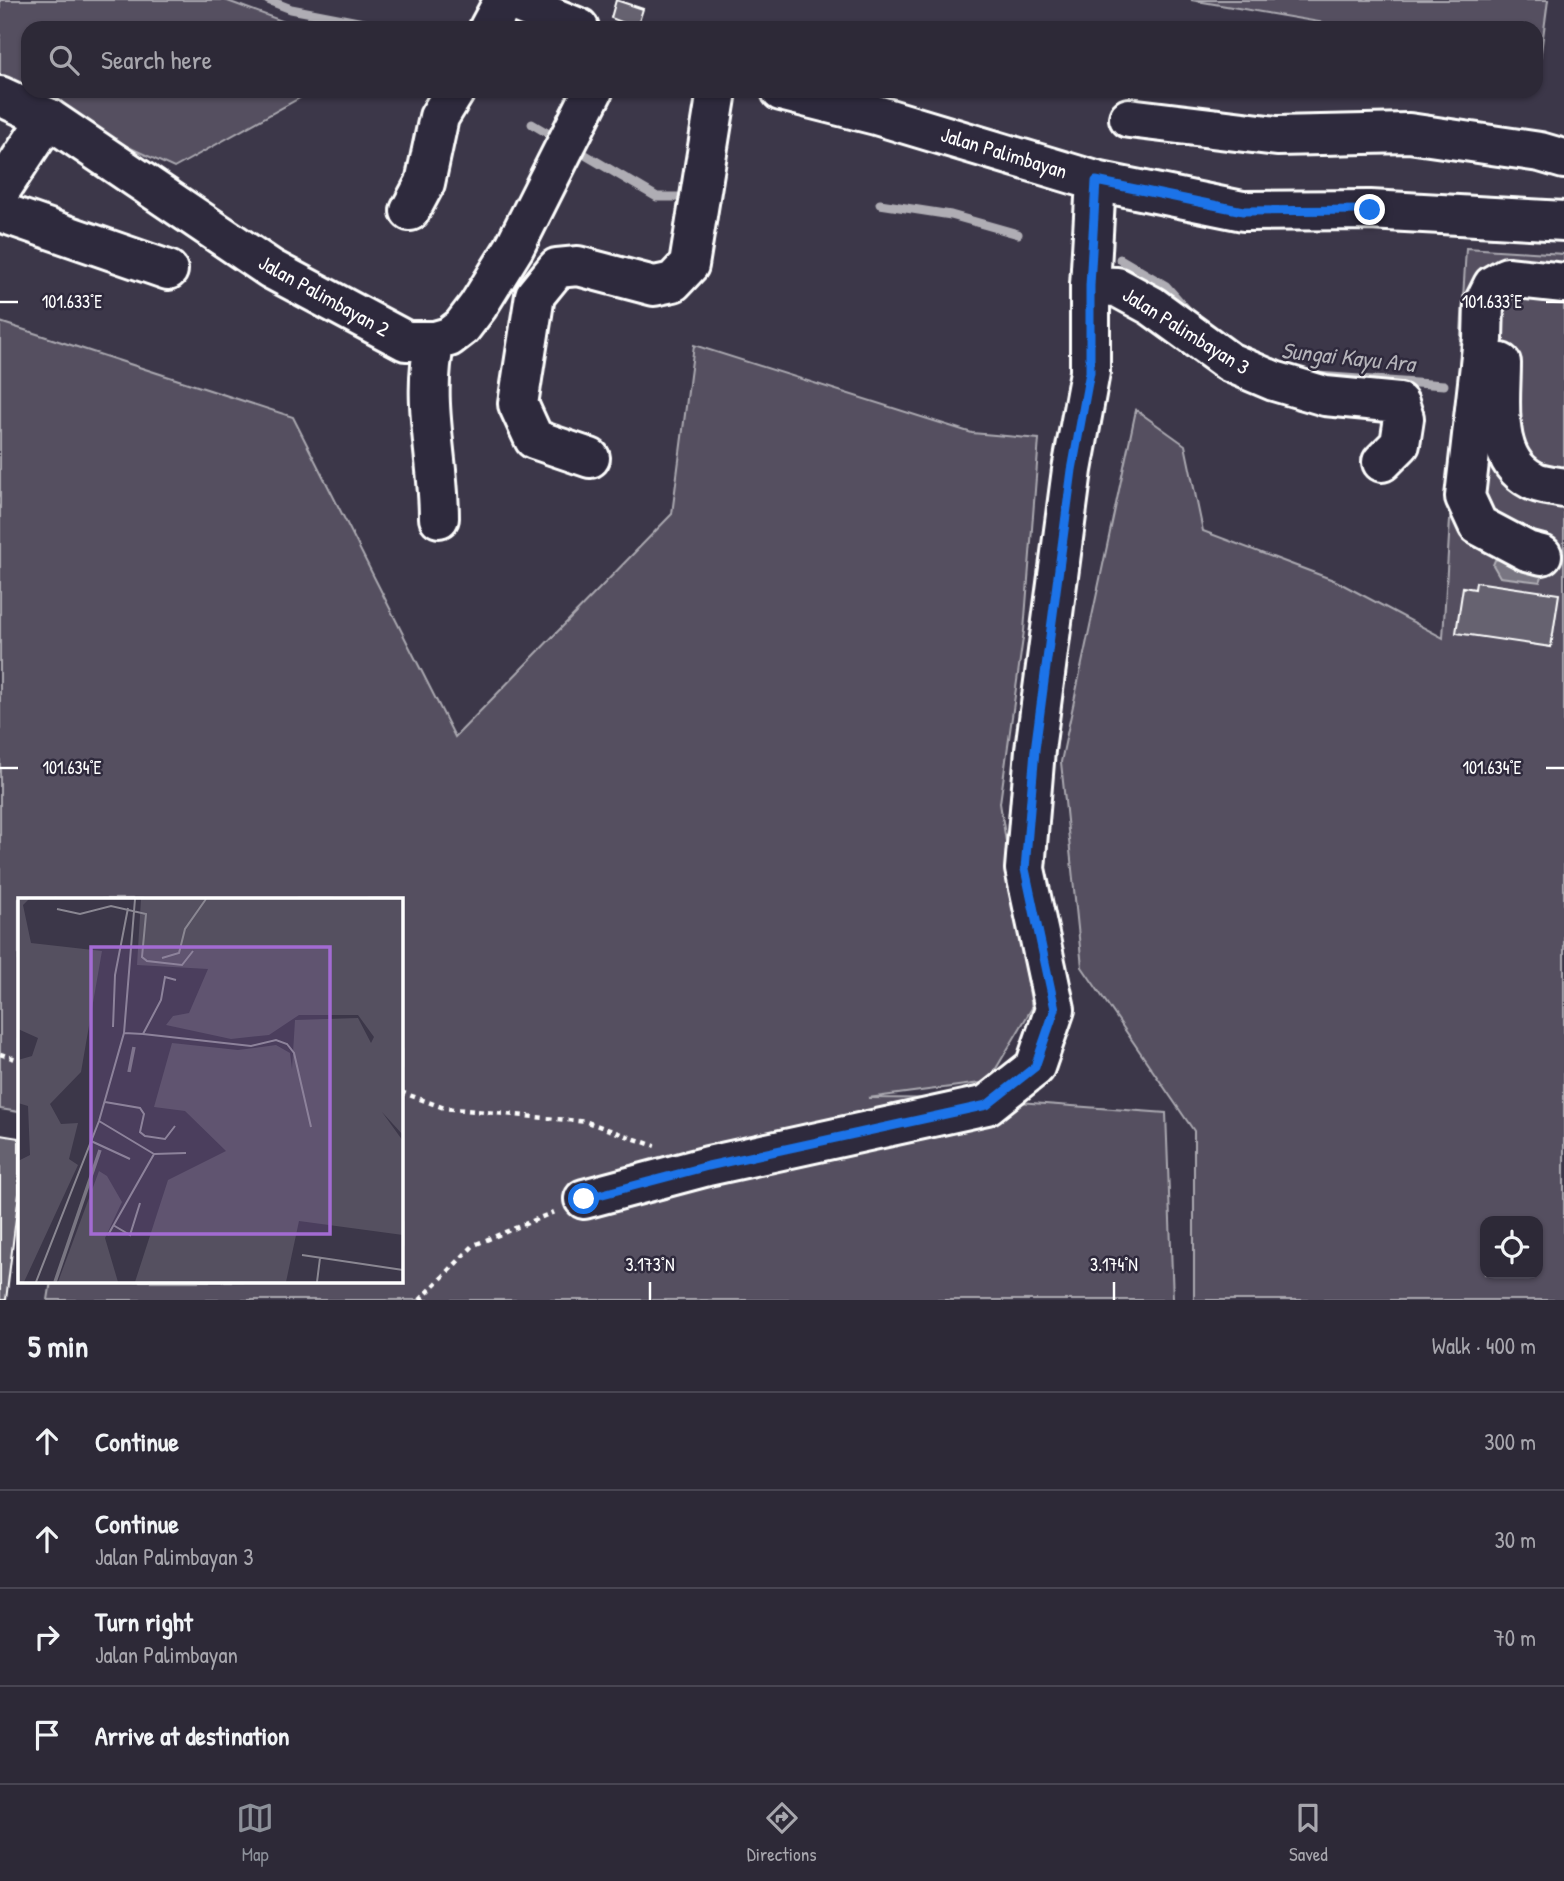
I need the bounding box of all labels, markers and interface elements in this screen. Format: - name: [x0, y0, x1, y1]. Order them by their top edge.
- search box: [21, 21, 1543, 98]
- icon: search: [45, 41, 83, 79]
- text: Search here: [101, 42, 212, 77]
- street label: Jalan Palimbayan: [937, 120, 1071, 185]
- route end: [1354, 194, 1385, 225]
- street label: Jalan Palimbayan 2: [254, 248, 395, 344]
- street label: Jalan Palimbayan 3: [1117, 280, 1255, 381]
- text: 101.633°E: [42, 289, 102, 314]
- text: 101.633°E: [1462, 289, 1522, 314]
- water label: Sungai Kayu Ara: [1280, 334, 1418, 380]
- text: 101.634°E: [42, 755, 102, 780]
- text: 101.634°E: [1462, 755, 1522, 780]
- inset map: [18, 898, 402, 1282]
- route start: [568, 1183, 599, 1214]
- map controls: [1480, 1216, 1543, 1279]
- button: locate: [1480, 1216, 1543, 1279]
- text: 3.173°N: [625, 1252, 675, 1277]
- text: 3.174°N: [1090, 1252, 1138, 1277]
- text: 5 min: [28, 1326, 88, 1366]
- text: Walk · 400 m: [1432, 1330, 1536, 1361]
- icon: ahead: [28, 1422, 66, 1460]
- text: Continue: [95, 1424, 179, 1459]
- text: 300 m: [1484, 1426, 1536, 1457]
- text: Continue: [95, 1506, 179, 1541]
- icon: ahead: [28, 1520, 66, 1558]
- text: 30 m: [1494, 1524, 1536, 1555]
- text: Jalan Palimbayan 3: [95, 1541, 254, 1572]
- text: Turn right: [95, 1604, 193, 1639]
- icon: right: [28, 1618, 66, 1656]
- text: 70 m: [1493, 1622, 1536, 1653]
- text: Jalan Palimbayan: [95, 1639, 238, 1670]
- icon: arrive: [28, 1716, 66, 1754]
- text: Arrive at destination: [95, 1718, 290, 1753]
- tab: Map: [236, 1799, 274, 1867]
- tab: Directions: [747, 1799, 817, 1867]
- tab: Saved: [1289, 1799, 1328, 1867]

